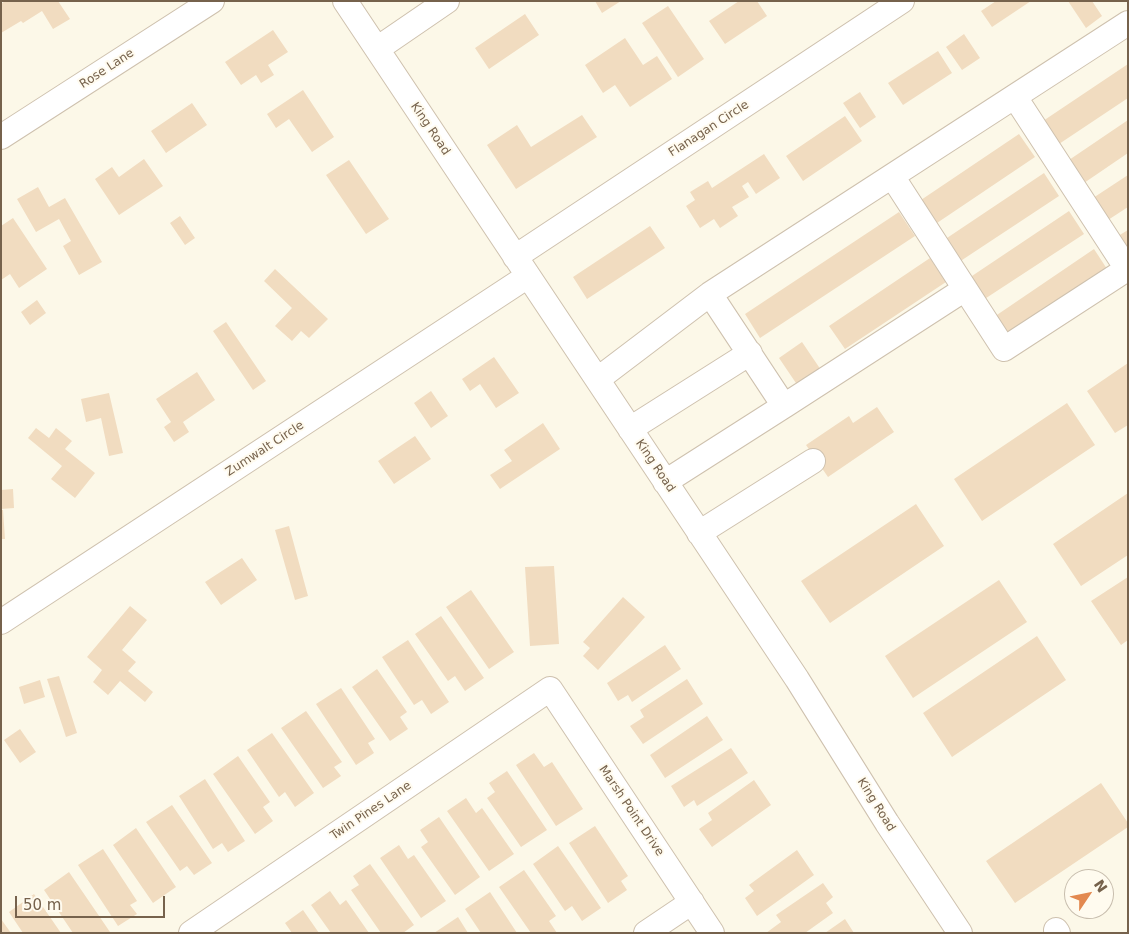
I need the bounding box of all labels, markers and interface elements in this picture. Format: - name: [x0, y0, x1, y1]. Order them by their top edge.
- street label: Rose Lane: [77, 46, 137, 92]
- street label: Flanagan Circle: [666, 98, 752, 160]
- street label: King Road: [407, 100, 453, 158]
- street label: Zumwalt Circle: [223, 418, 307, 480]
- street label: King Road: [632, 437, 678, 495]
- street label: Marsh Point Drive: [595, 763, 667, 859]
- street label: King Road: [854, 776, 898, 834]
- street label: Twin Pines Lane: [328, 779, 414, 843]
- north arrow: [1064, 869, 1114, 919]
- text: N: [1091, 877, 1111, 896]
- scale bar: [18, 886, 168, 918]
- text: 50 m: [23, 896, 61, 914]

